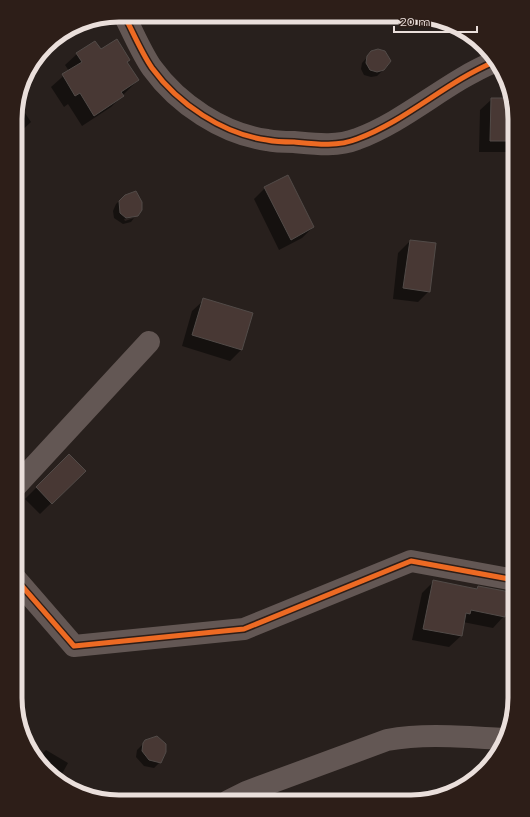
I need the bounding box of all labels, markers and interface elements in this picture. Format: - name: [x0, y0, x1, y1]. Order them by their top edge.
- scale bar: [394, 8, 477, 34]
- text: 20 m: [400, 14, 431, 29]

